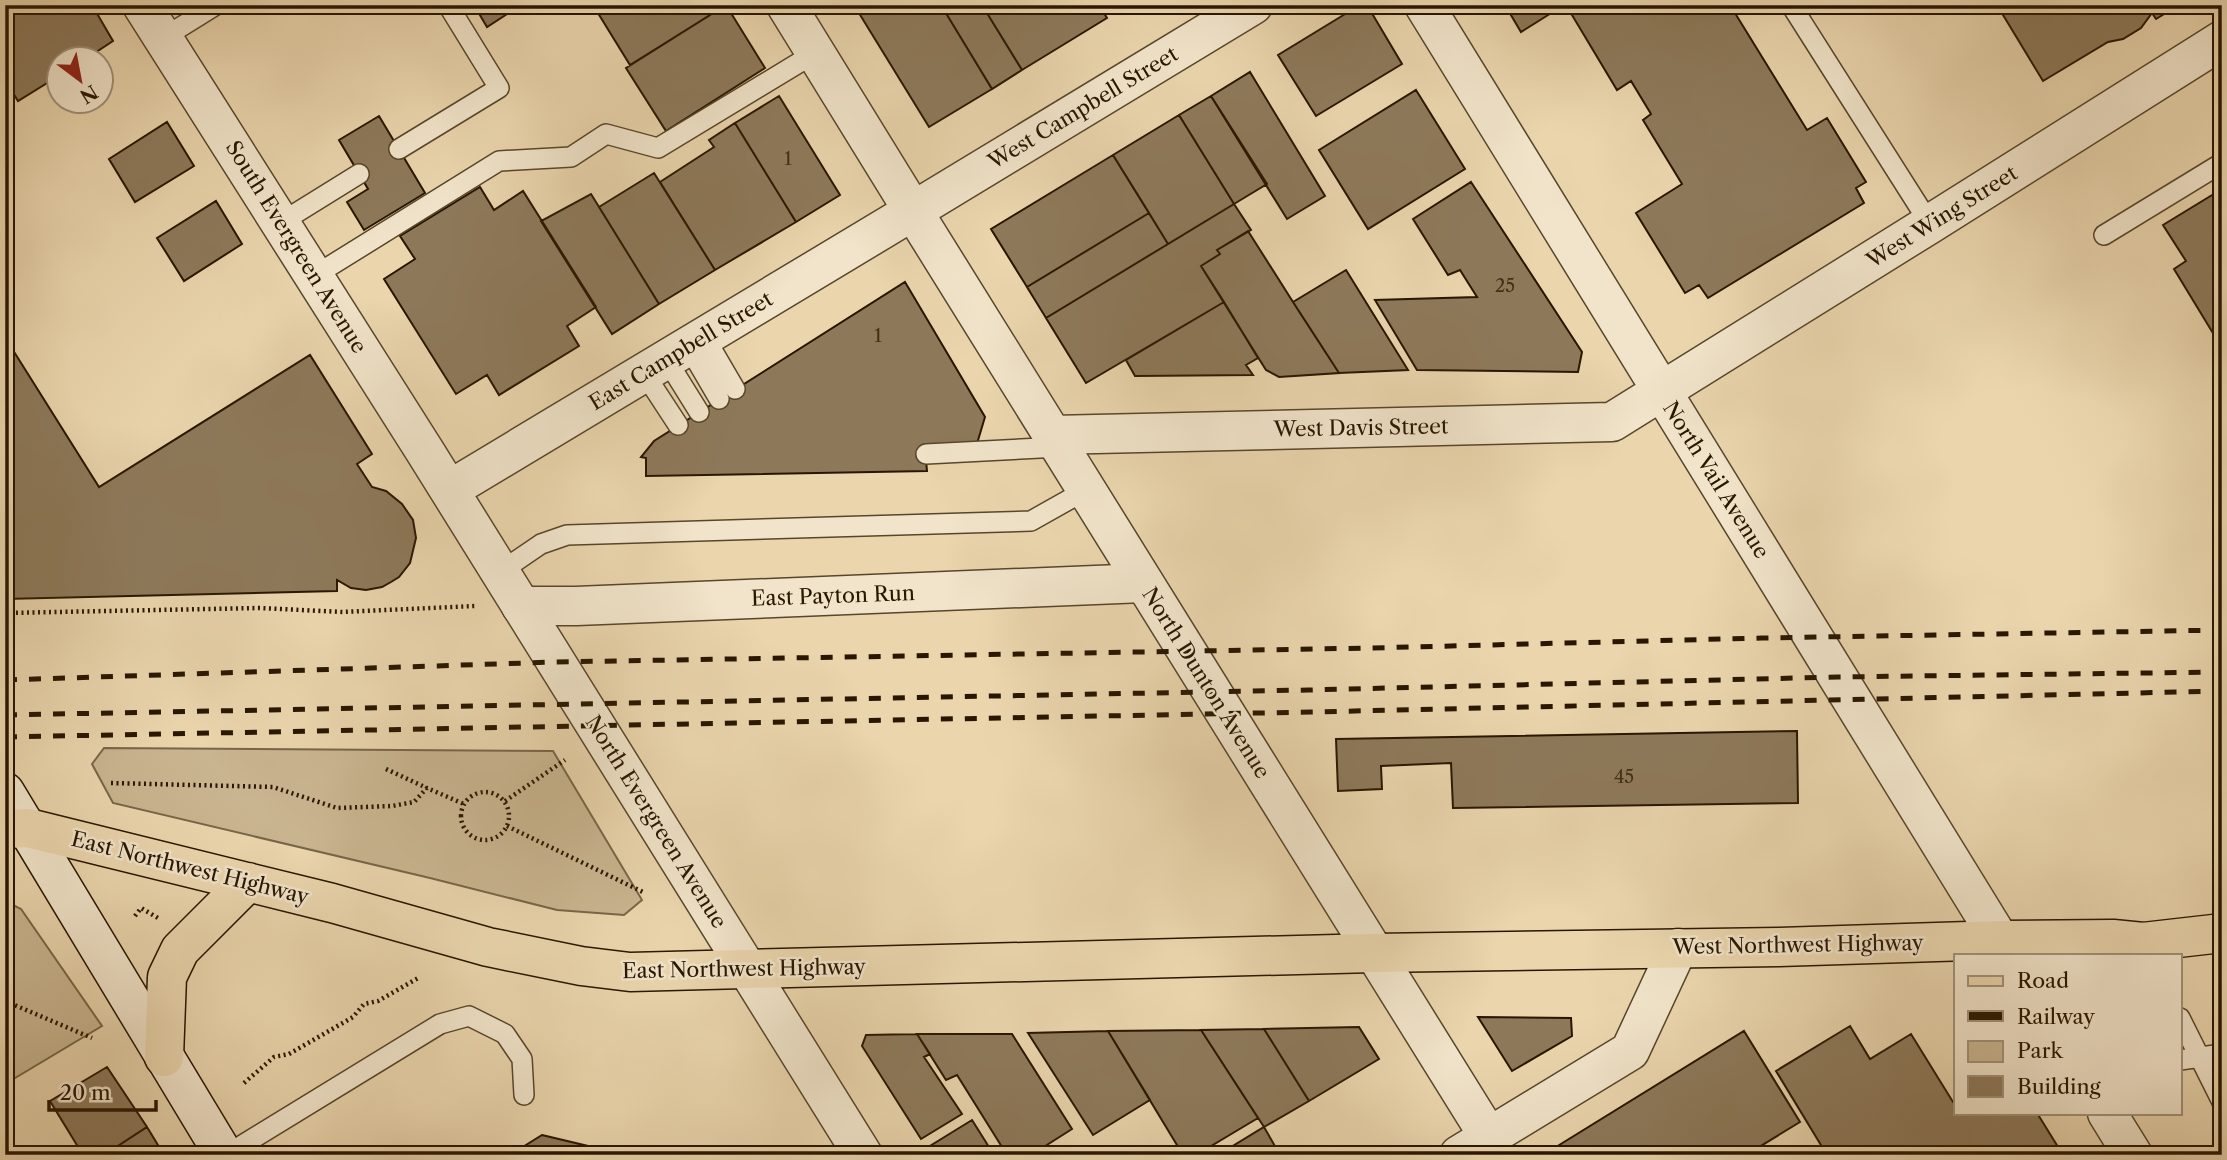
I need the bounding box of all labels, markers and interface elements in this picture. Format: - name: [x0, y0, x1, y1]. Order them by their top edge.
- street label: West Campbell Street: [983, 41, 1183, 175]
- north arrow: [46, 46, 116, 116]
- text: N: [76, 80, 102, 108]
- street label: South Evergreen Avenue: [221, 136, 372, 358]
- house number: 1: [784, 148, 792, 170]
- street label: West Wing Street: [1861, 160, 2022, 274]
- house number: 25: [1495, 275, 1515, 297]
- street label: East Campbell Street: [585, 286, 777, 415]
- house number: 1: [874, 325, 882, 347]
- street label: North Vail Avenue: [1658, 397, 1775, 563]
- street label: West Davis Street: [1273, 413, 1449, 442]
- street label: East Payton Run: [751, 580, 915, 611]
- street label: North Dunton Avenue: [1137, 583, 1275, 783]
- street label: North Evergreen Avenue: [581, 711, 732, 933]
- house number: 45: [1614, 766, 1634, 788]
- street label: East Northwest Highway: [69, 826, 312, 909]
- street label: West Northwest Highway: [1671, 930, 1924, 959]
- street label: East Northwest Highway: [622, 954, 866, 983]
- legend: [1954, 954, 2182, 1114]
- text: Road: [2017, 968, 2069, 993]
- text: Railway: [2017, 1004, 2095, 1029]
- text: Park: [2017, 1038, 2063, 1063]
- scale bar: [49, 1069, 156, 1113]
- text: Building: [2017, 1074, 2102, 1099]
- text: 20 m: [60, 1080, 111, 1105]

